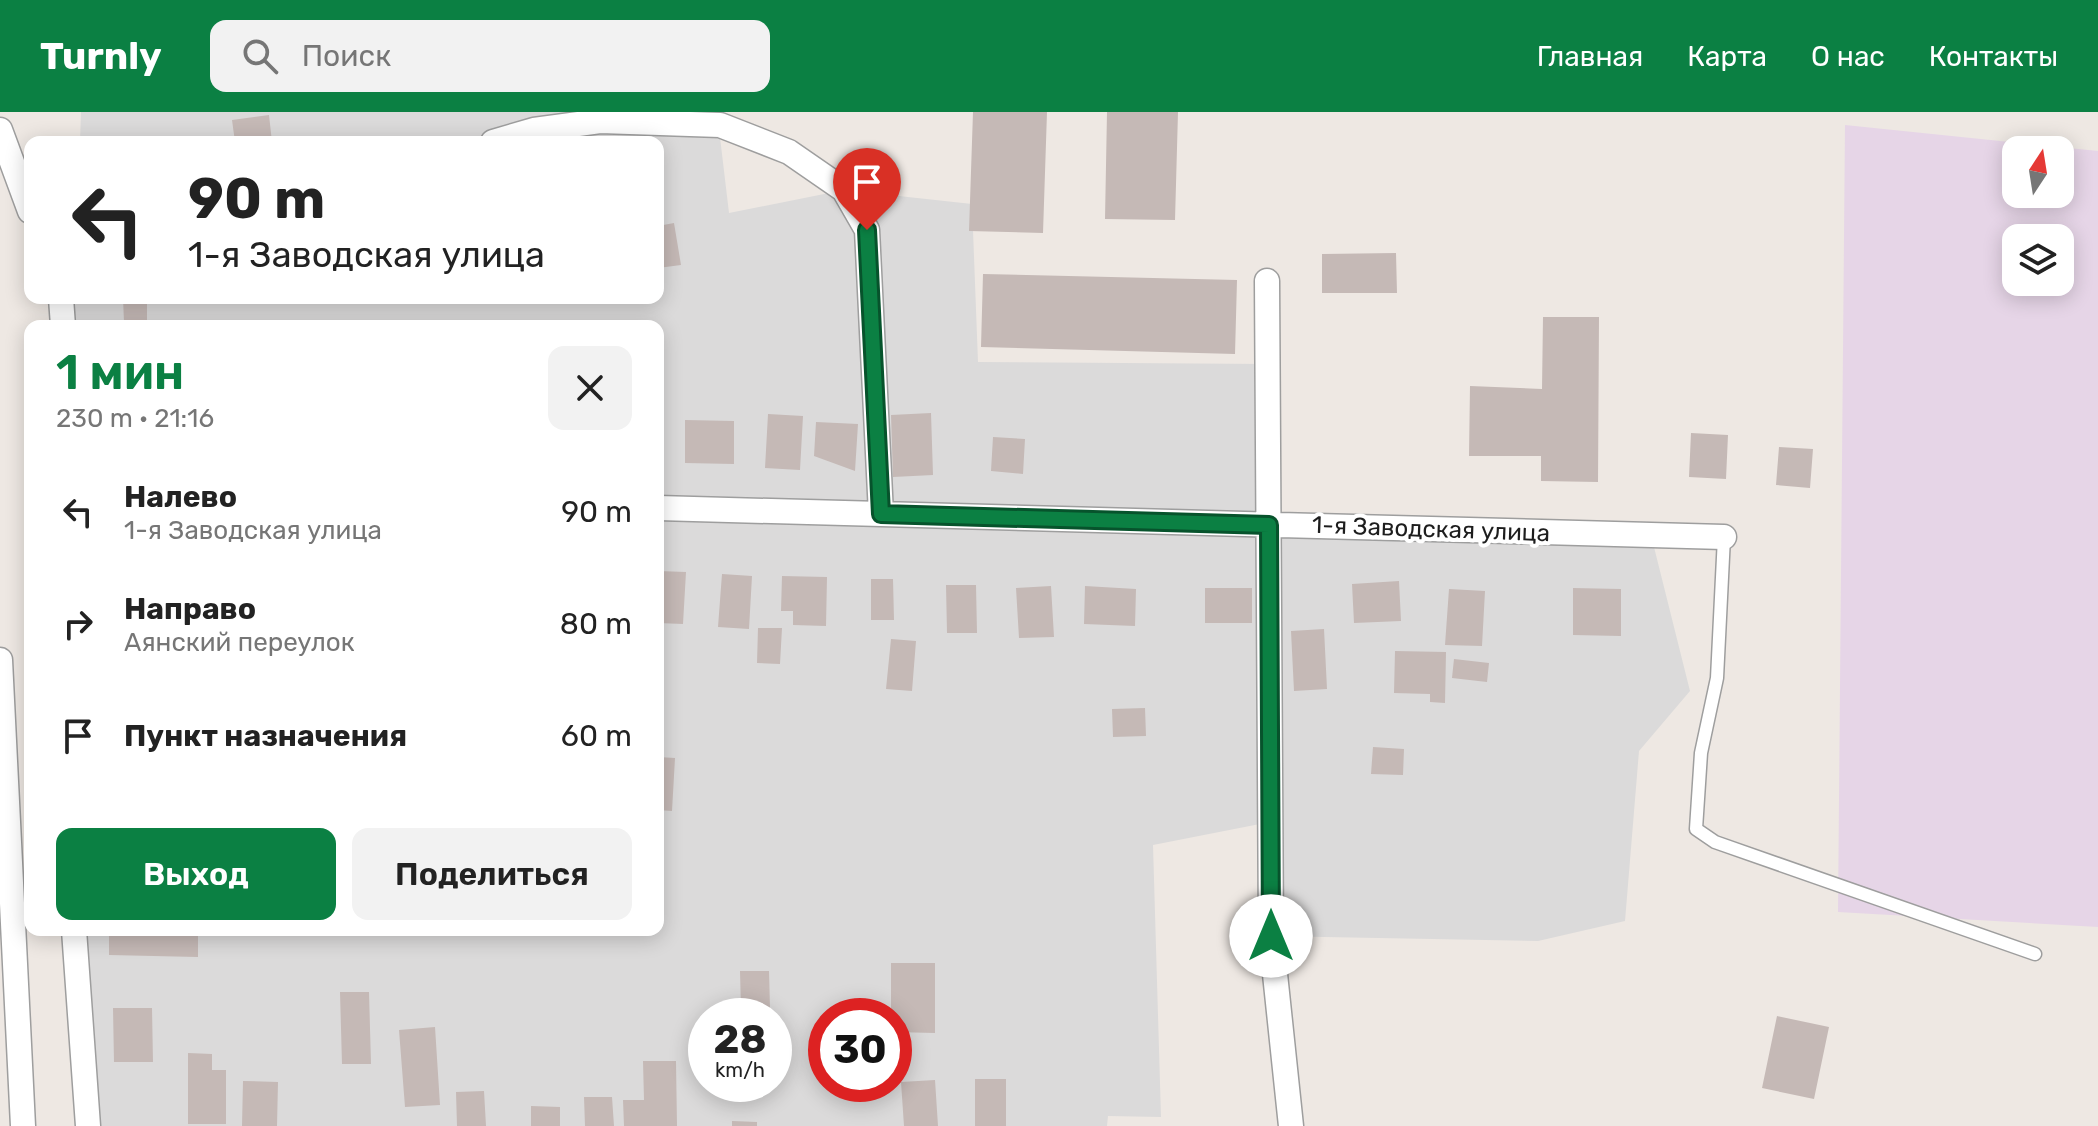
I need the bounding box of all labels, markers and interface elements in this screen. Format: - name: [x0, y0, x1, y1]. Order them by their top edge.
- search box: [210, 20, 770, 92]
- text: Turnly: [40, 33, 162, 79]
- icon: search: [238, 34, 282, 78]
- text: Поиск: [302, 38, 391, 74]
- text: Главная: [1537, 40, 1643, 73]
- text: Карта: [1687, 40, 1767, 73]
- text: О нас: [1811, 40, 1885, 73]
- text: Контакты: [1929, 40, 2058, 73]
- north arrow: [2002, 136, 2074, 208]
- map controls: [2002, 136, 2074, 296]
- pin: [833, 148, 901, 230]
- icon: arrive: [845, 160, 889, 204]
- text: 90 m: [188, 166, 325, 232]
- icon: left: [56, 168, 160, 272]
- button: layers: [2002, 224, 2074, 296]
- text: 1-я Заводская улица: [188, 233, 545, 276]
- text: 1 мин: [56, 344, 184, 401]
- button: close: [548, 346, 632, 430]
- text: 230 m · 21:16: [56, 403, 214, 434]
- text: Налево: [124, 479, 237, 515]
- icon: left: [56, 490, 100, 534]
- text: 90 m: [561, 494, 632, 530]
- street label: 1-я Заводская улица: [1312, 511, 1550, 547]
- text: 1-я Заводская улица: [124, 515, 382, 546]
- text: Направо: [124, 591, 256, 627]
- icon: right: [56, 602, 100, 646]
- text: 80 m: [560, 606, 632, 642]
- text: Аянский переулок: [124, 627, 355, 658]
- icon: arrive: [56, 714, 100, 758]
- text: Пункт назначения: [124, 718, 407, 754]
- text: 60 m: [561, 718, 632, 754]
- button: Выход: [56, 828, 336, 920]
- button: Поделиться: [352, 828, 632, 920]
- position arrow: [1229, 894, 1313, 978]
- speed limit sign: 30: [808, 998, 912, 1102]
- text: 28: [713, 1016, 767, 1063]
- text: km/h: [715, 1058, 765, 1082]

